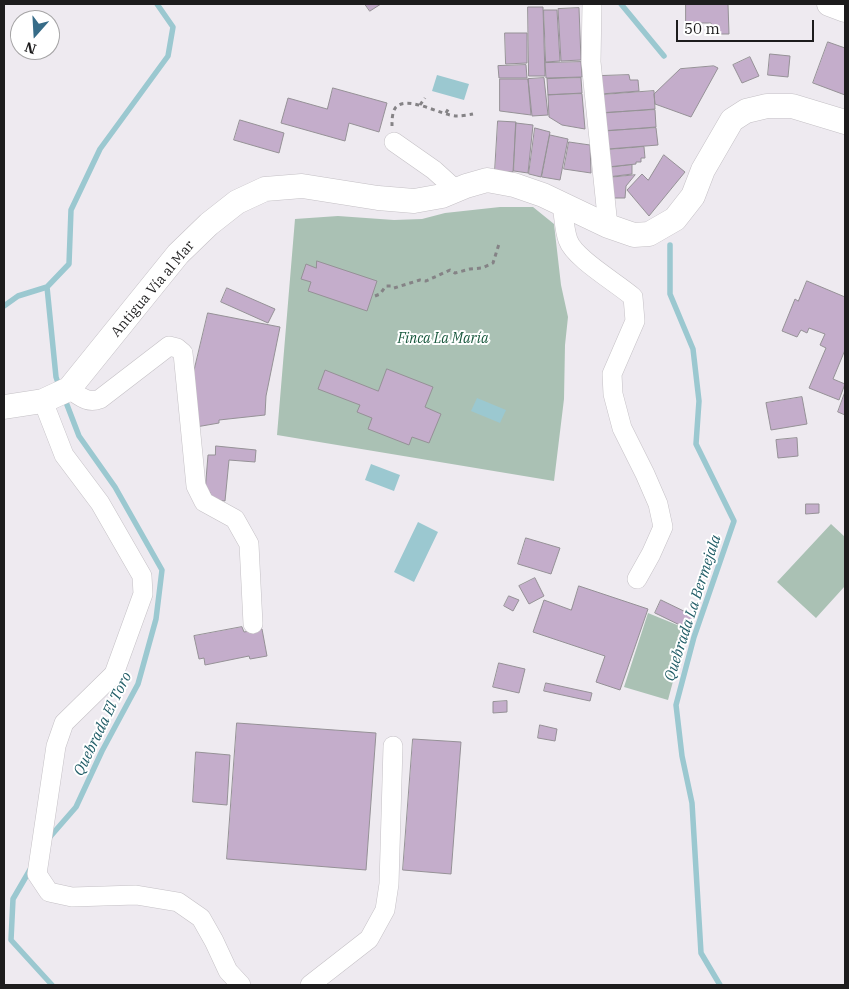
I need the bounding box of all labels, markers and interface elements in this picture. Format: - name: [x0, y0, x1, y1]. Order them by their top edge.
- north arrow: [10, 10, 60, 60]
- scale bar: [679, 10, 816, 42]
- text: 50 m: [684, 19, 720, 38]
- text: N: [22, 38, 39, 59]
- street label: Antigua Vía al Mar: [108, 237, 198, 341]
- park label: Finca La María: [397, 331, 489, 347]
- water label: Quebrada La Bermejala: [661, 533, 725, 683]
- water label: Quebrada El Toro: [70, 669, 136, 779]

